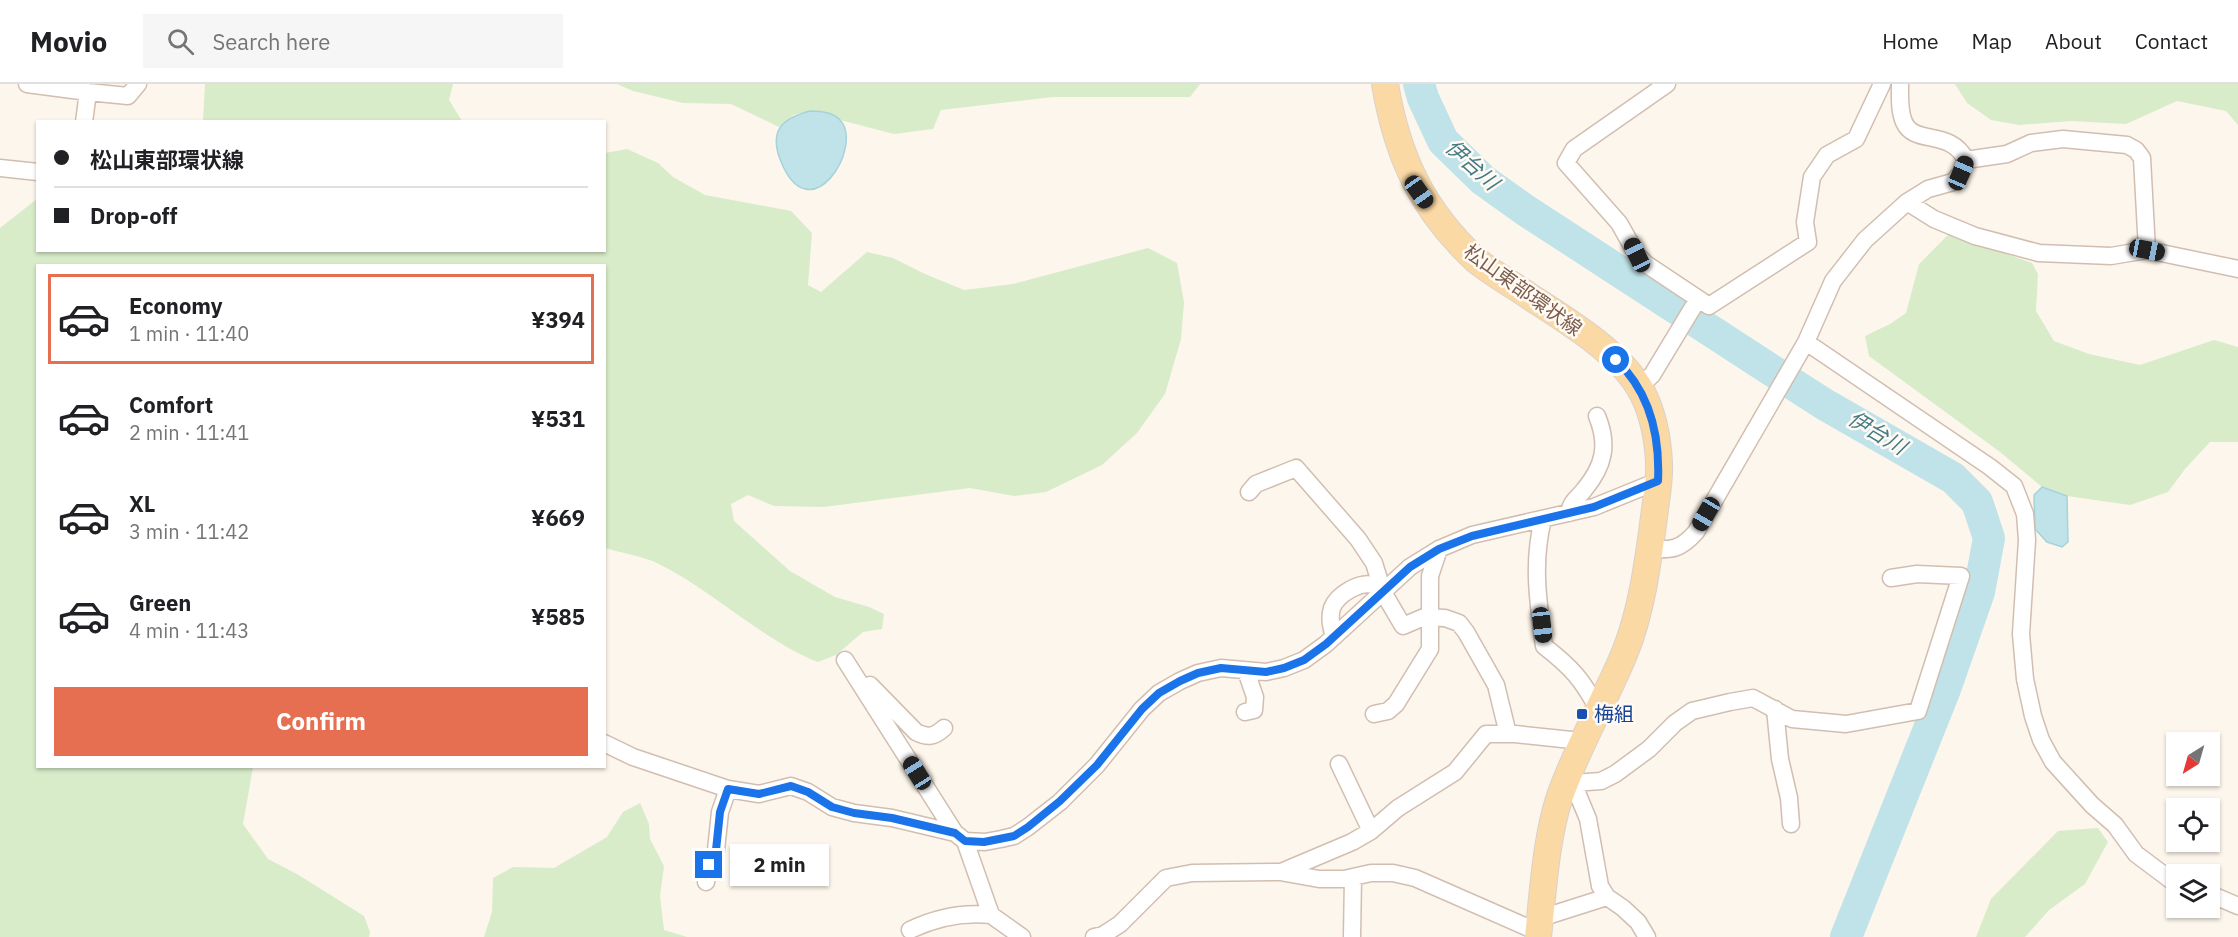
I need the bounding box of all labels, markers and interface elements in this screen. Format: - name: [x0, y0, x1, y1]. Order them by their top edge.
- search box: [143, 14, 563, 68]
- text: Movio: [30, 23, 107, 60]
- icon: search: [164, 25, 197, 58]
- text: Search here: [212, 27, 330, 56]
- text: Home: [1882, 27, 1939, 55]
- text: Map: [1972, 27, 2012, 55]
- text: About: [2045, 27, 2102, 55]
- text: Contact: [2135, 27, 2208, 55]
- water label: 伊台川: [1440, 133, 1507, 197]
- text: 松山東部環状線: [90, 145, 244, 174]
- car: [1946, 153, 1976, 193]
- car: [1401, 172, 1437, 212]
- text: Drop-off: [90, 201, 177, 230]
- car: [1621, 235, 1653, 275]
- street label: 松山東部環状線: [1459, 238, 1588, 342]
- car: [2128, 238, 2166, 262]
- text: Economy: [129, 291, 223, 320]
- icon: car: [57, 292, 111, 346]
- text: ¥394: [531, 305, 585, 334]
- text: 1 min · 11:40: [129, 320, 249, 347]
- route start: [1602, 346, 1629, 373]
- text: Comfort: [129, 390, 213, 419]
- icon: car: [57, 391, 111, 445]
- text: ¥531: [531, 404, 585, 433]
- water label: 伊台川: [1843, 404, 1913, 461]
- text: 2 min · 11:41: [129, 419, 249, 446]
- text: XL: [129, 489, 155, 518]
- icon: car: [57, 490, 111, 544]
- car: [1689, 494, 1723, 534]
- text: ¥669: [531, 503, 585, 532]
- text: 3 min · 11:42: [129, 518, 249, 545]
- text: Green: [129, 588, 191, 617]
- icon: car: [57, 589, 111, 643]
- text: ¥585: [531, 602, 585, 631]
- car: [1531, 606, 1553, 644]
- text: 4 min · 11:43: [129, 617, 249, 644]
- button: Confirm: [54, 687, 588, 756]
- place label: 梅組: [1594, 700, 1634, 727]
- marker: 梅組: [1575, 707, 1589, 721]
- north arrow: [2166, 732, 2220, 786]
- map controls: [2166, 732, 2220, 918]
- car: [900, 753, 934, 793]
- button: locate: [2166, 798, 2220, 852]
- callout: 2 min: [730, 844, 829, 886]
- route end: [695, 851, 722, 878]
- text: 2 min: [753, 851, 806, 878]
- button: layers: [2166, 864, 2220, 918]

